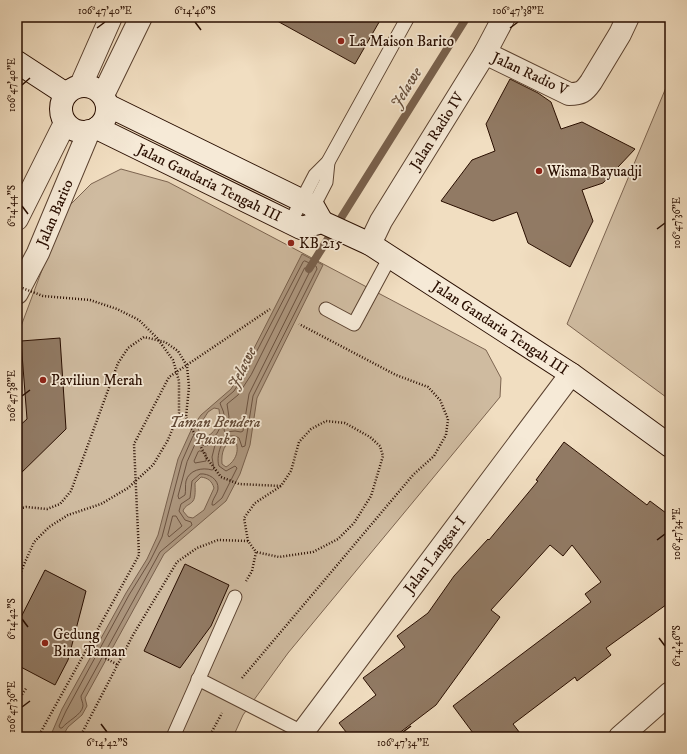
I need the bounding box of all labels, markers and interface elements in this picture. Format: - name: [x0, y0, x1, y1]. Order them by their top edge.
- text: 106°47'40"E: [78, 5, 132, 17]
- text: 6°14'46"S: [174, 5, 216, 17]
- text: 106°47'38"E: [492, 5, 544, 17]
- place label: La Maison Barito: [349, 32, 454, 51]
- marker: La Maison Barito: [336, 36, 346, 46]
- street label: Jalan Radio V: [487, 47, 571, 100]
- text: 106°47'40"E: [6, 58, 18, 112]
- water label: Jelawe: [386, 63, 427, 112]
- street label: Jalan Radio IV: [405, 88, 469, 175]
- street label: Jalan Gandaria Tengah III: [132, 139, 284, 226]
- place label: Wisma Bayuadji: [546, 162, 642, 181]
- marker: Wisma Bayuadji: [534, 166, 544, 176]
- street label: Jalan Barito: [32, 176, 78, 251]
- text: 6°14'44"S: [6, 185, 18, 227]
- text: 106°47'36"E: [671, 197, 683, 249]
- place label: KB 215: [299, 234, 343, 253]
- marker: KB 215: [286, 238, 296, 248]
- street label: Jalan Gandaria Tengah III: [427, 276, 572, 379]
- water label: Jelawe: [223, 343, 261, 392]
- text: 106°47'38"E: [6, 370, 18, 422]
- place label: Paviliun Merah: [51, 371, 143, 390]
- marker: Paviliun Merah: [38, 375, 48, 385]
- park label: Taman Bendera Pusaka: [169, 413, 261, 449]
- text: 106°47'34"E: [671, 508, 683, 560]
- street label: Jalan Langsat I: [399, 513, 470, 599]
- text: 6°14'42"S: [6, 598, 18, 640]
- place label: Gedung Bina Taman: [53, 625, 126, 661]
- text: 6°14'46"S: [671, 625, 683, 667]
- marker: Gedung Bina Taman: [40, 638, 50, 648]
- text: 106°47'36"E: [6, 681, 18, 733]
- text: 6°14'42"S: [86, 737, 128, 749]
- text: 106°47'34"E: [377, 737, 429, 749]

